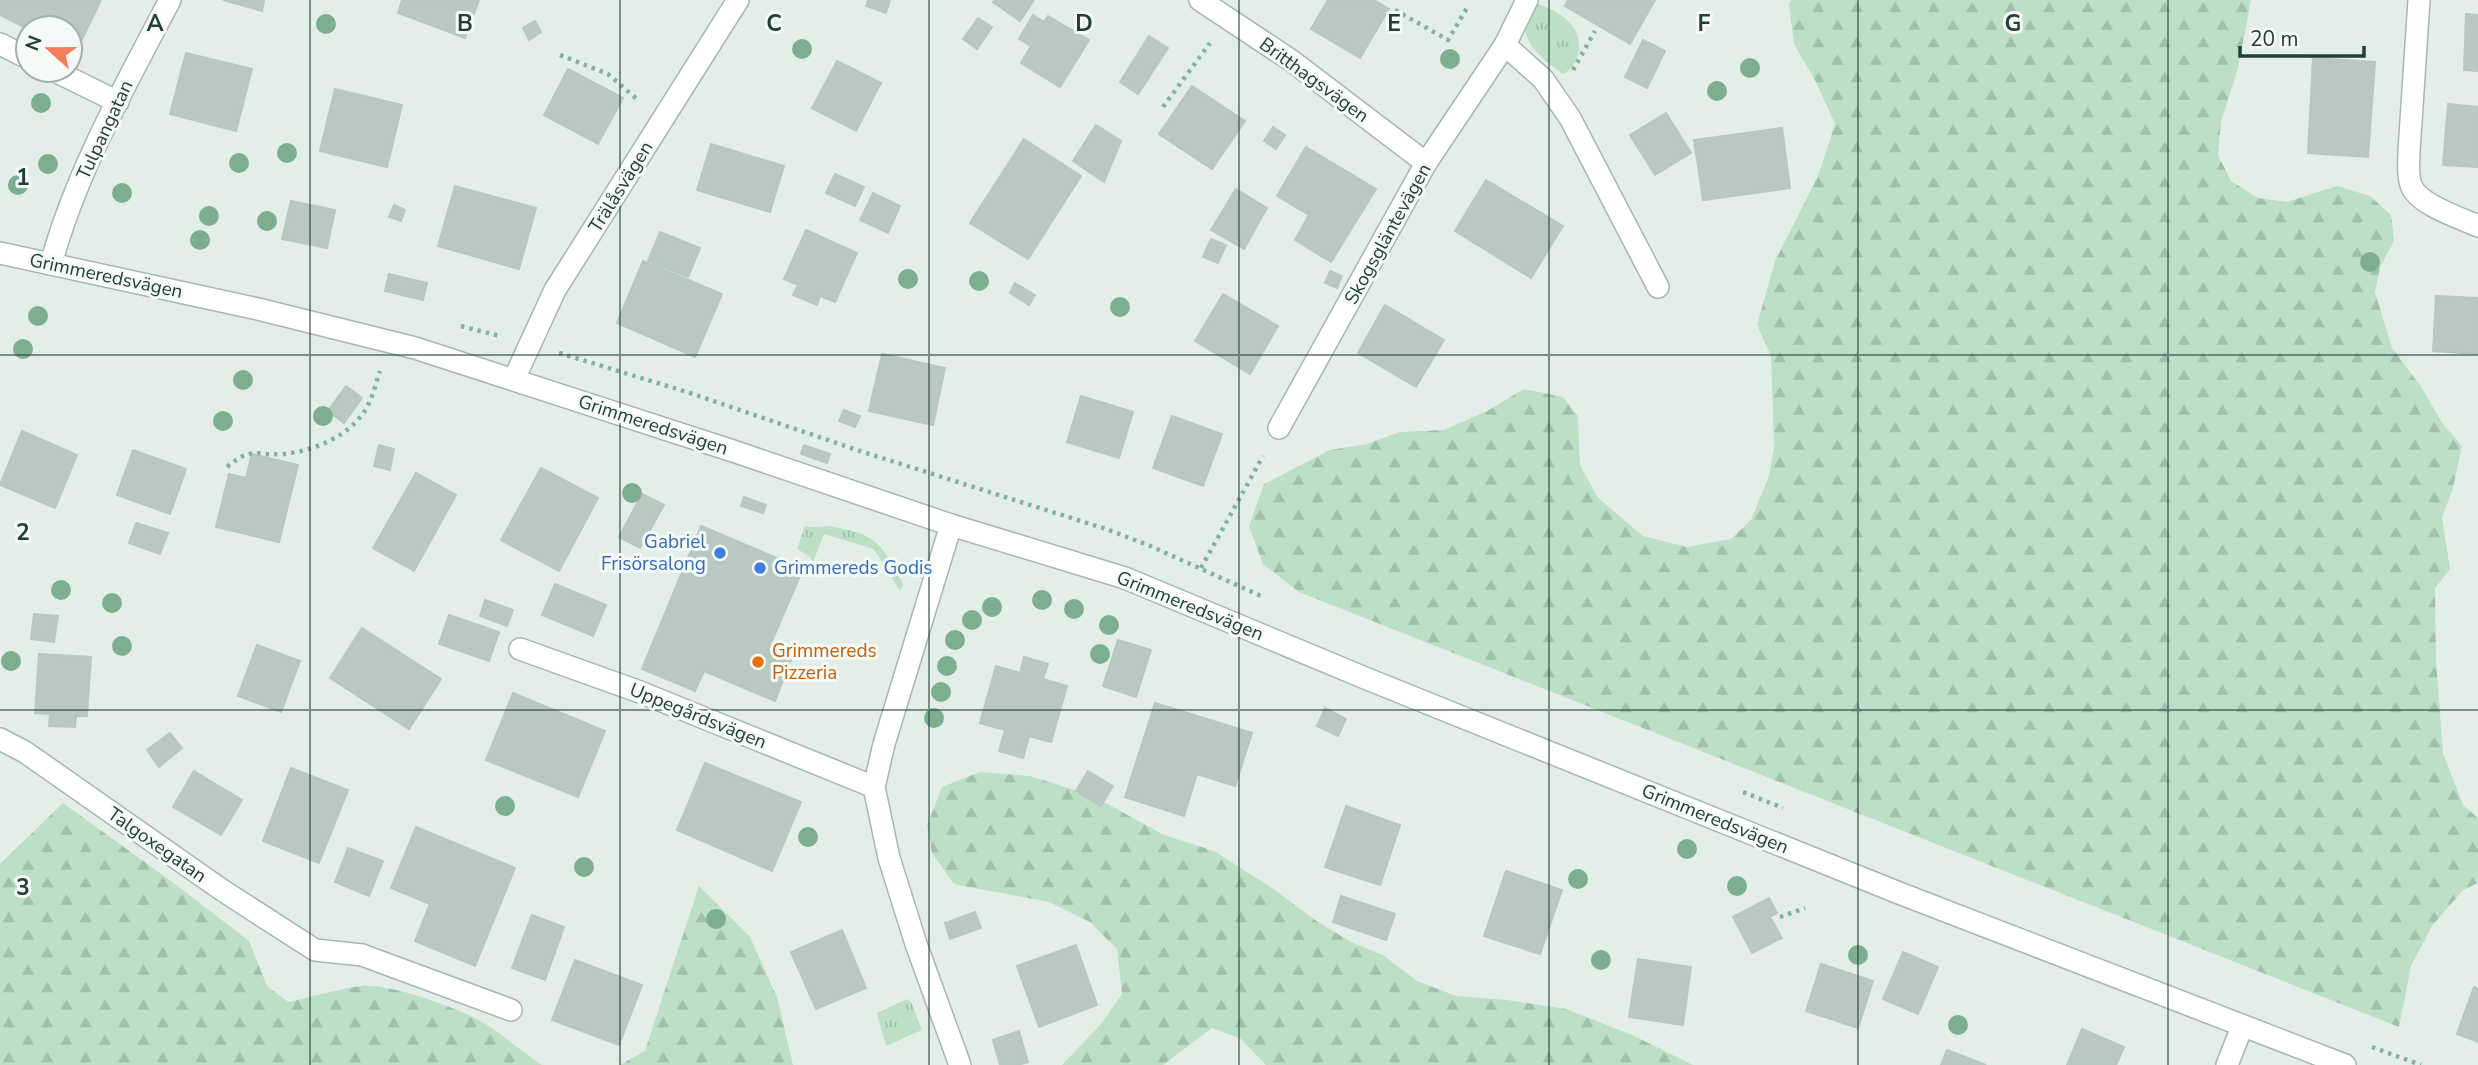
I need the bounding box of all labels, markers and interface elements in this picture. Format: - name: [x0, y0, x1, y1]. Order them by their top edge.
- text: A: [146, 8, 164, 39]
- text: B: [457, 8, 473, 39]
- text: C: [766, 8, 782, 39]
- text: D: [1075, 8, 1093, 39]
- text: E: [1387, 8, 1401, 39]
- text: F: [1698, 8, 1711, 39]
- text: G: [2005, 8, 2021, 39]
- north arrow: [14, 14, 84, 84]
- scale bar: [2240, 14, 2364, 58]
- text: 20 m: [2250, 25, 2299, 53]
- street label: Britthagsvägen: [1254, 31, 1374, 129]
- text: N: [19, 32, 49, 55]
- street label: Tulpangatan: [71, 76, 139, 184]
- street label: Trälåsvägen: [583, 136, 659, 238]
- street label: Skogsgläntevägen: [1338, 159, 1438, 309]
- text: 1: [16, 162, 30, 193]
- street label: Grimmeredsvägen: [27, 247, 185, 305]
- street label: Grimmeredsvägen: [575, 389, 731, 461]
- text: 2: [16, 517, 30, 548]
- place label: Gabriel Frisörsalong: [601, 529, 706, 577]
- marker: Gabriel Frisörsalong: [712, 545, 728, 561]
- place label: Grimmereds Godis: [774, 555, 933, 581]
- marker: Grimmereds Godis: [752, 560, 768, 576]
- street label: Grimmeredsvägen: [1113, 565, 1267, 647]
- place label: Grimmereds Pizzeria: [772, 638, 877, 686]
- marker: Grimmereds Pizzeria: [750, 654, 766, 670]
- street label: Uppegårdsvägen: [626, 677, 770, 755]
- street label: Grimmeredsvägen: [1638, 778, 1792, 860]
- street label: Talgoxegatan: [102, 801, 212, 889]
- text: 3: [16, 872, 30, 903]

